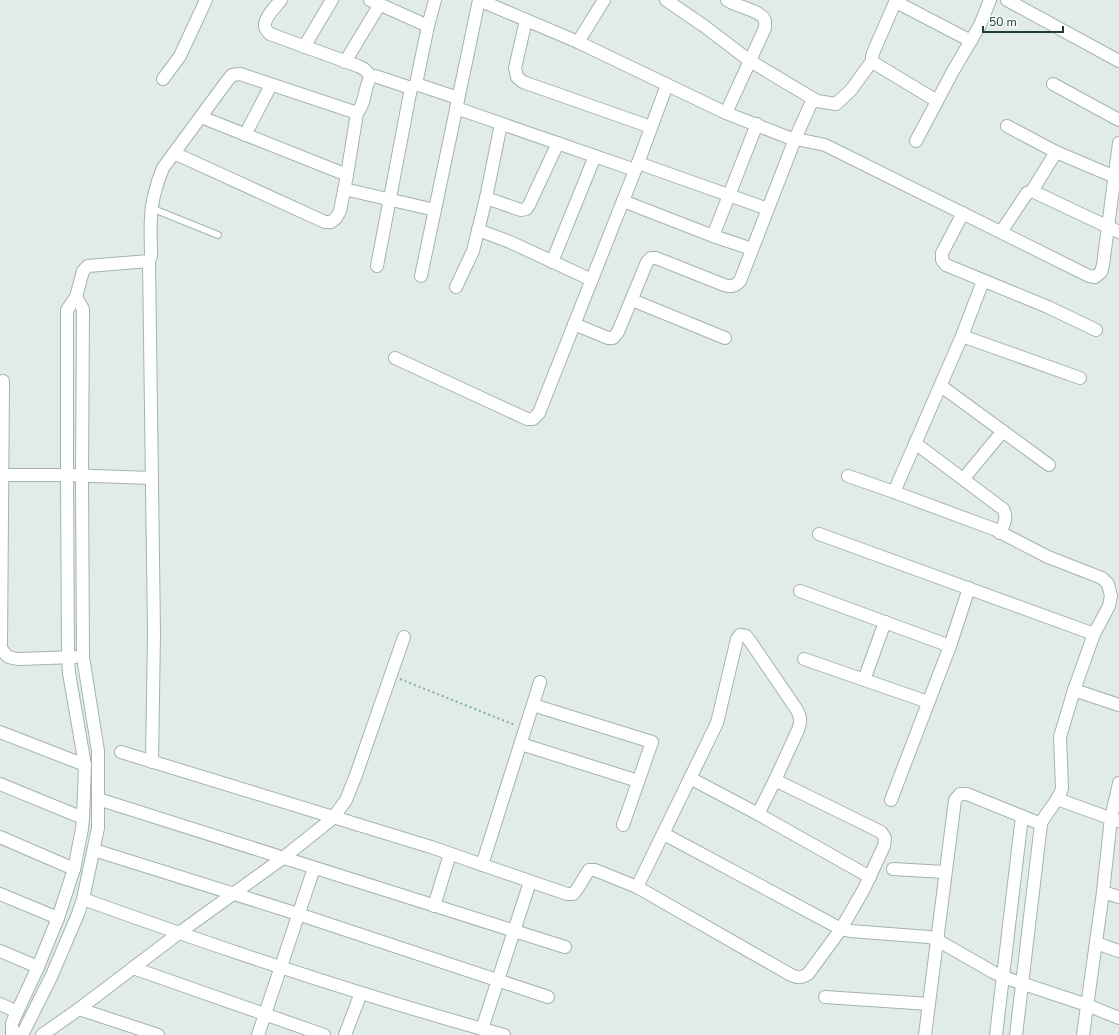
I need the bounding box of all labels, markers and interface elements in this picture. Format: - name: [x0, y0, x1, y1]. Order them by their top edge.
- scale bar: [983, 8, 1063, 34]
- text: 50 m: [989, 14, 1017, 30]

